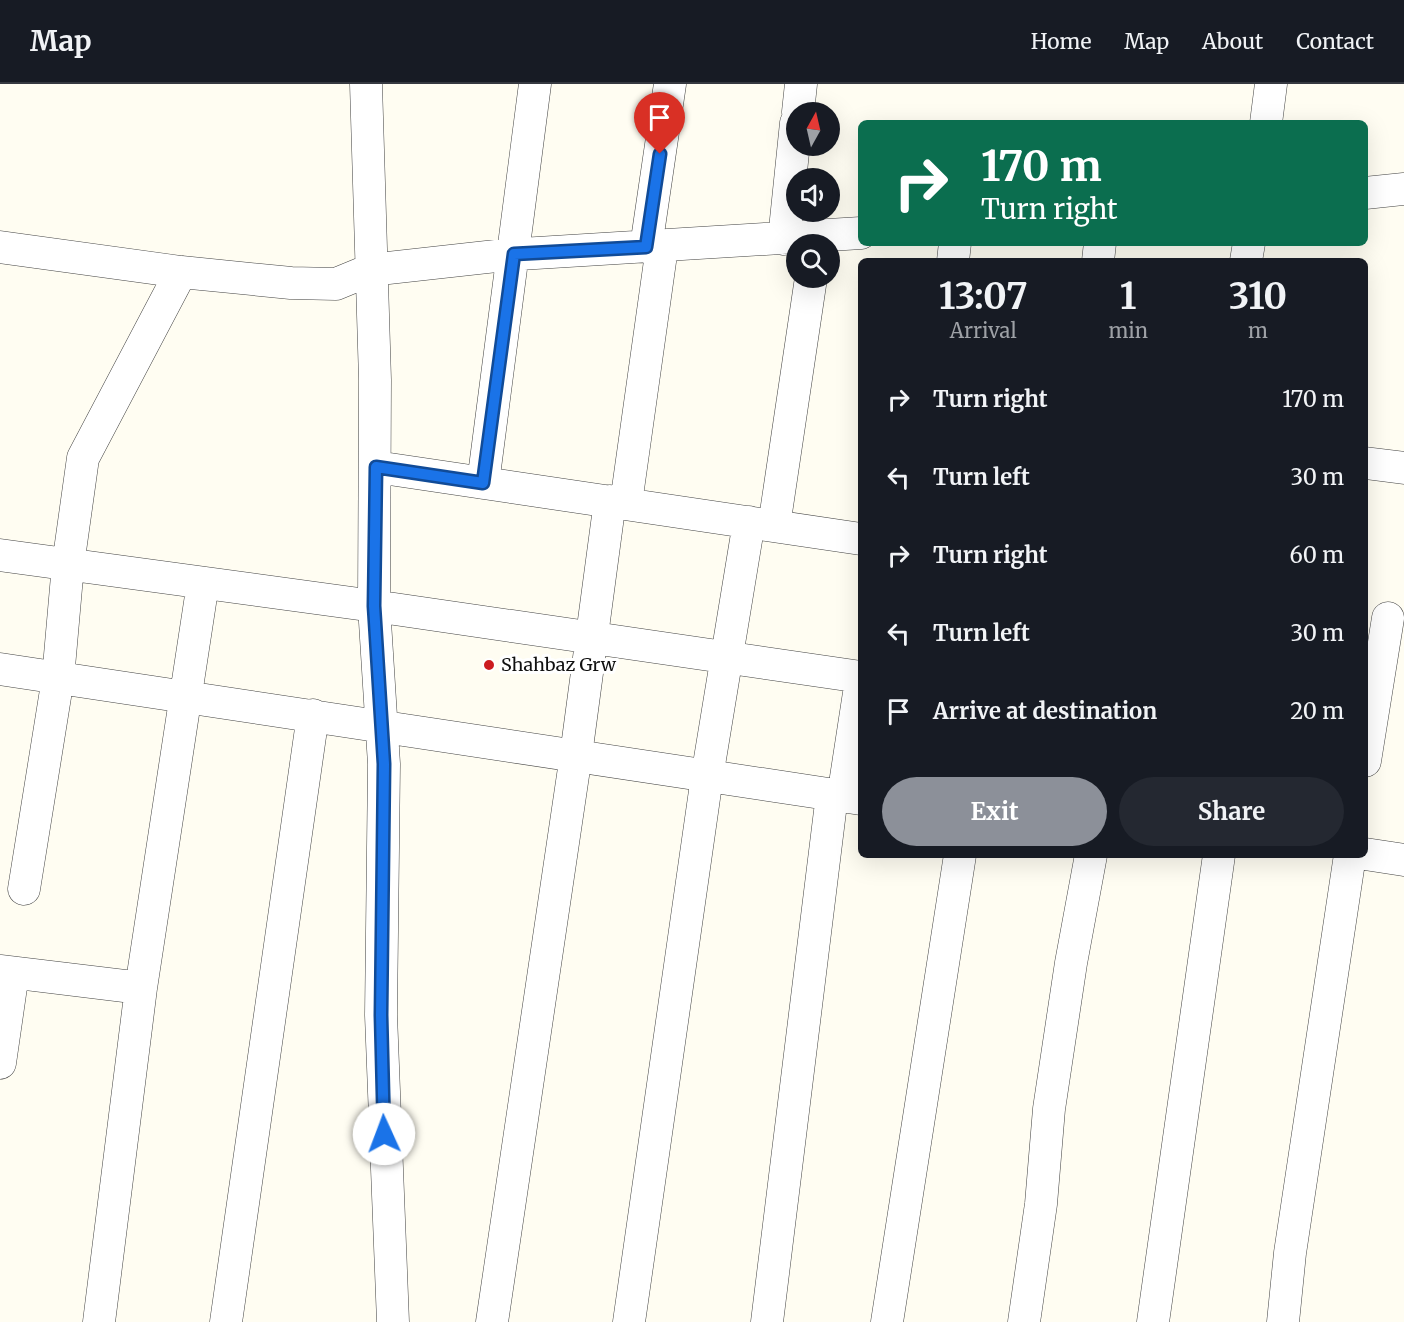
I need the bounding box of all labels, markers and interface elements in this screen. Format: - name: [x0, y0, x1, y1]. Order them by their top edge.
- text: Map: [30, 23, 92, 59]
- text: Home: [1031, 28, 1091, 55]
- text: Map: [1124, 28, 1169, 55]
- text: About: [1202, 28, 1263, 55]
- text: Contact: [1296, 28, 1374, 55]
- pin: [634, 92, 685, 154]
- icon: arrive: [643, 101, 676, 134]
- north arrow: [786, 102, 840, 156]
- map controls: [786, 102, 840, 288]
- text: 170 m: [981, 140, 1102, 192]
- icon: right: [882, 144, 960, 222]
- button: sound: [786, 168, 840, 222]
- text: Turn right: [981, 192, 1118, 226]
- button: search: [786, 234, 840, 288]
- text: 13:07: [939, 274, 1028, 319]
- text: 1: [1120, 274, 1137, 319]
- text: 310: [1229, 274, 1287, 319]
- text: Arrival: [950, 318, 1017, 343]
- text: min: [1108, 318, 1148, 343]
- text: m: [1248, 318, 1268, 343]
- icon: right: [882, 383, 915, 416]
- text: Turn right: [933, 385, 1047, 413]
- text: 170 m: [1282, 385, 1344, 413]
- icon: left: [882, 461, 915, 494]
- text: Turn left: [933, 463, 1030, 491]
- text: 30 m: [1290, 463, 1344, 491]
- icon: right: [882, 539, 915, 572]
- text: Turn right: [933, 541, 1047, 569]
- text: 60 m: [1290, 541, 1344, 569]
- icon: left: [882, 617, 915, 650]
- text: Turn left: [933, 619, 1030, 647]
- text: 30 m: [1290, 619, 1344, 647]
- place label: Shahbaz Grw: [501, 653, 617, 676]
- marker: Shahbaz Grw: [482, 658, 496, 672]
- icon: arrive: [882, 695, 915, 728]
- text: Arrive at destination: [933, 697, 1157, 725]
- text: 20 m: [1290, 697, 1344, 725]
- button: Exit: [882, 777, 1107, 846]
- button: Share: [1119, 777, 1344, 846]
- position arrow: [352, 1102, 416, 1166]

